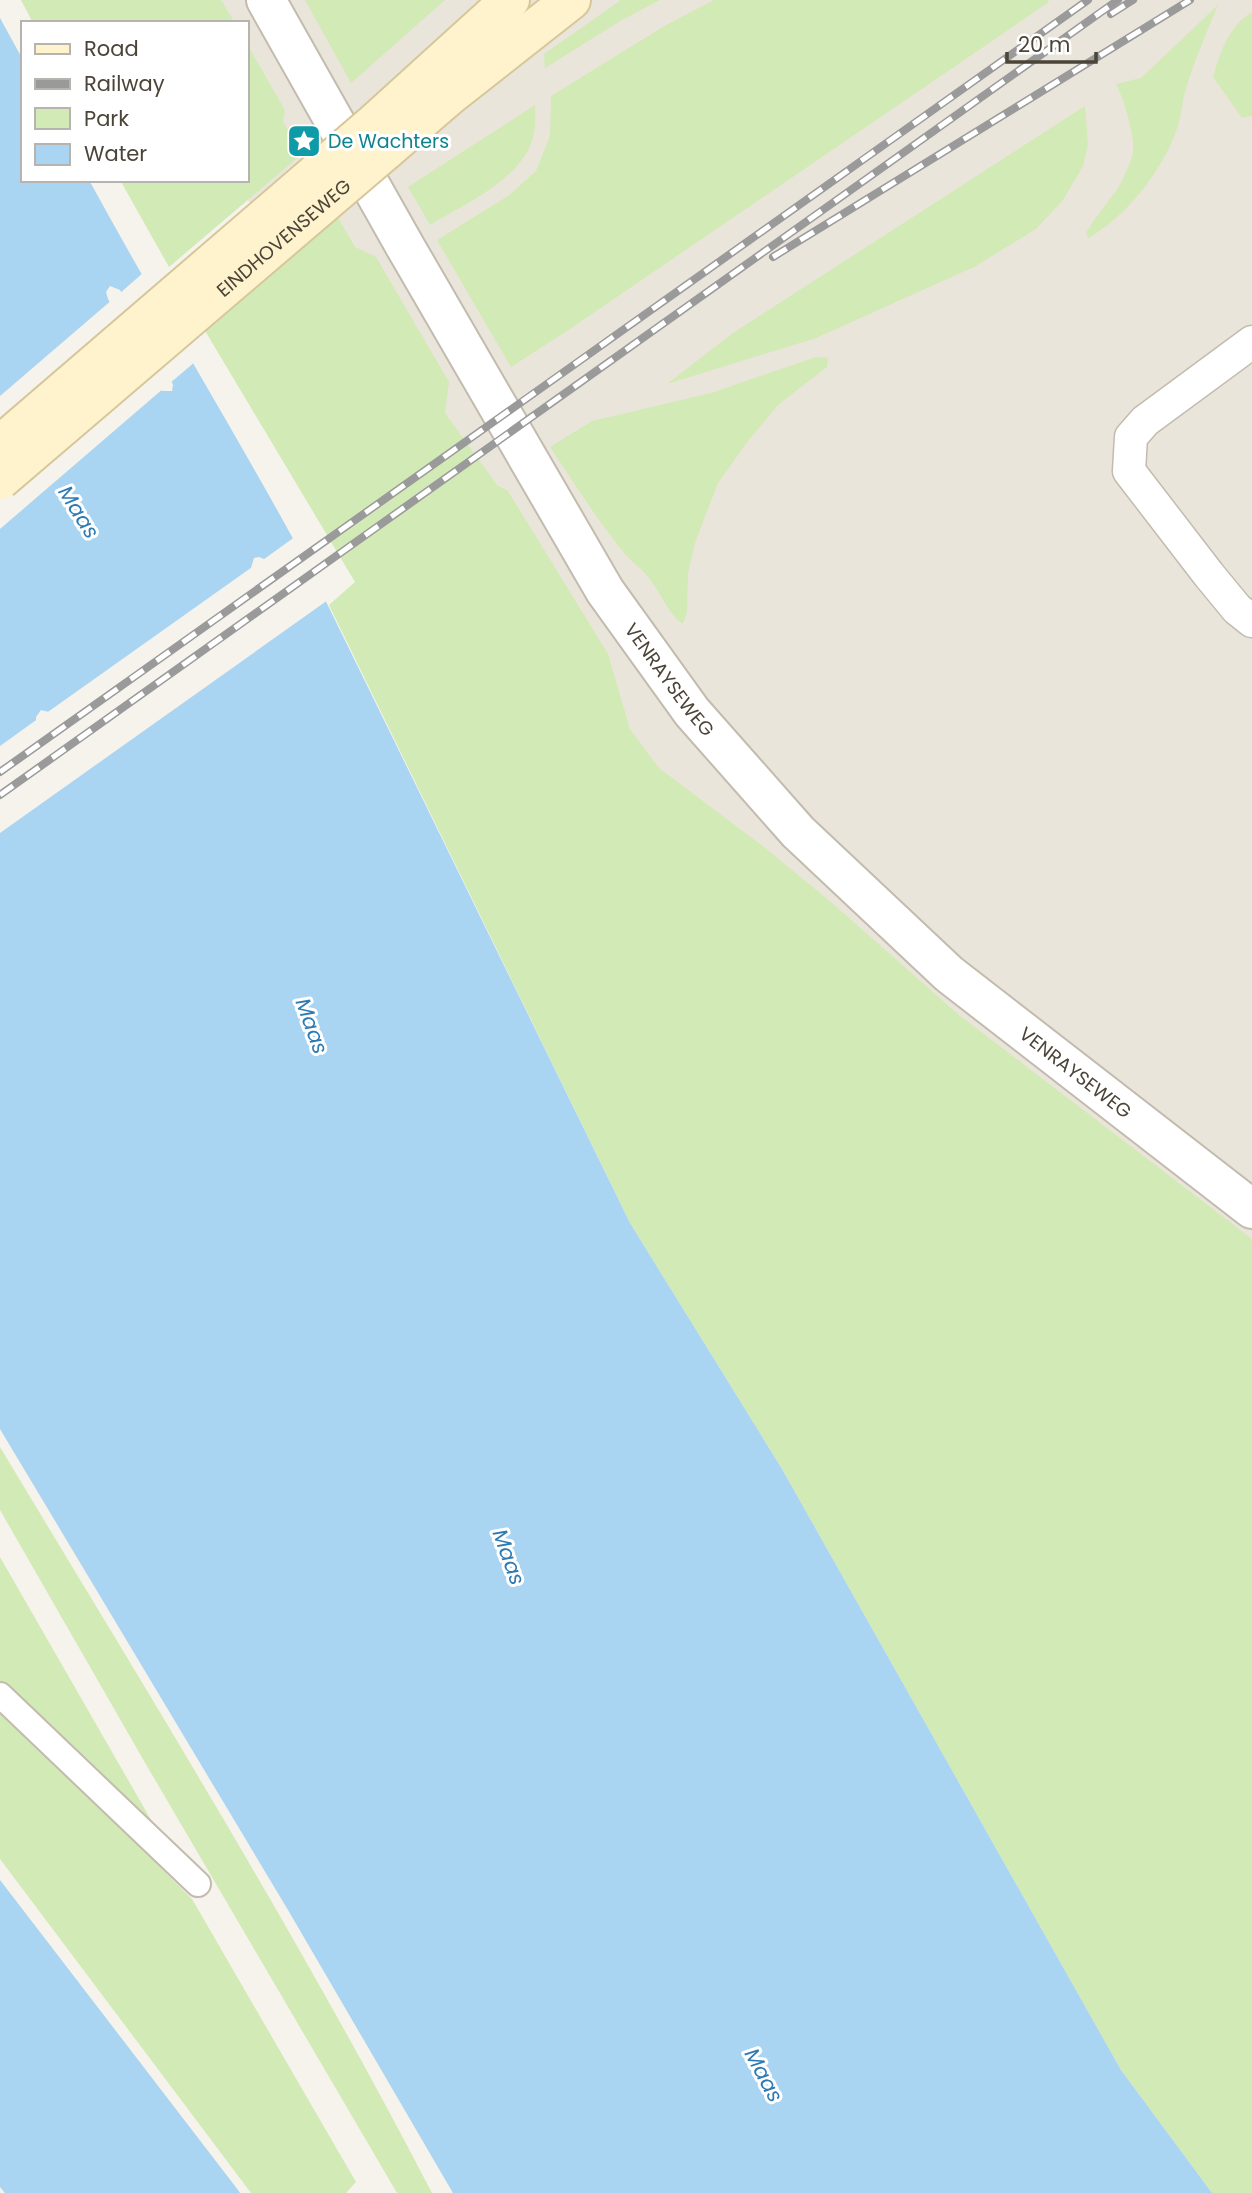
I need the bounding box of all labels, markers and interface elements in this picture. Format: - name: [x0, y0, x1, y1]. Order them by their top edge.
- legend: [21, 21, 248, 182]
- scale bar: [1007, 21, 1096, 65]
- text: 20 m: [1018, 30, 1071, 59]
- text: Road: [84, 34, 139, 63]
- text: Railway: [84, 69, 165, 98]
- text: Park: [84, 104, 129, 133]
- place icon: De Wachters: [285, 122, 323, 160]
- place label: De Wachters: [328, 128, 449, 155]
- text: Water: [84, 139, 147, 168]
- street label: EINDHOVENSEWEG: [210, 172, 357, 303]
- water label: Maas: [51, 480, 107, 544]
- street label: VENRAYSEWEG: [619, 617, 721, 742]
- water label: Maas: [289, 994, 335, 1058]
- street label: VENRAYSEWEG: [1014, 1020, 1137, 1124]
- water label: Maas: [486, 1525, 532, 1589]
- water label: Maas: [738, 2043, 790, 2107]

